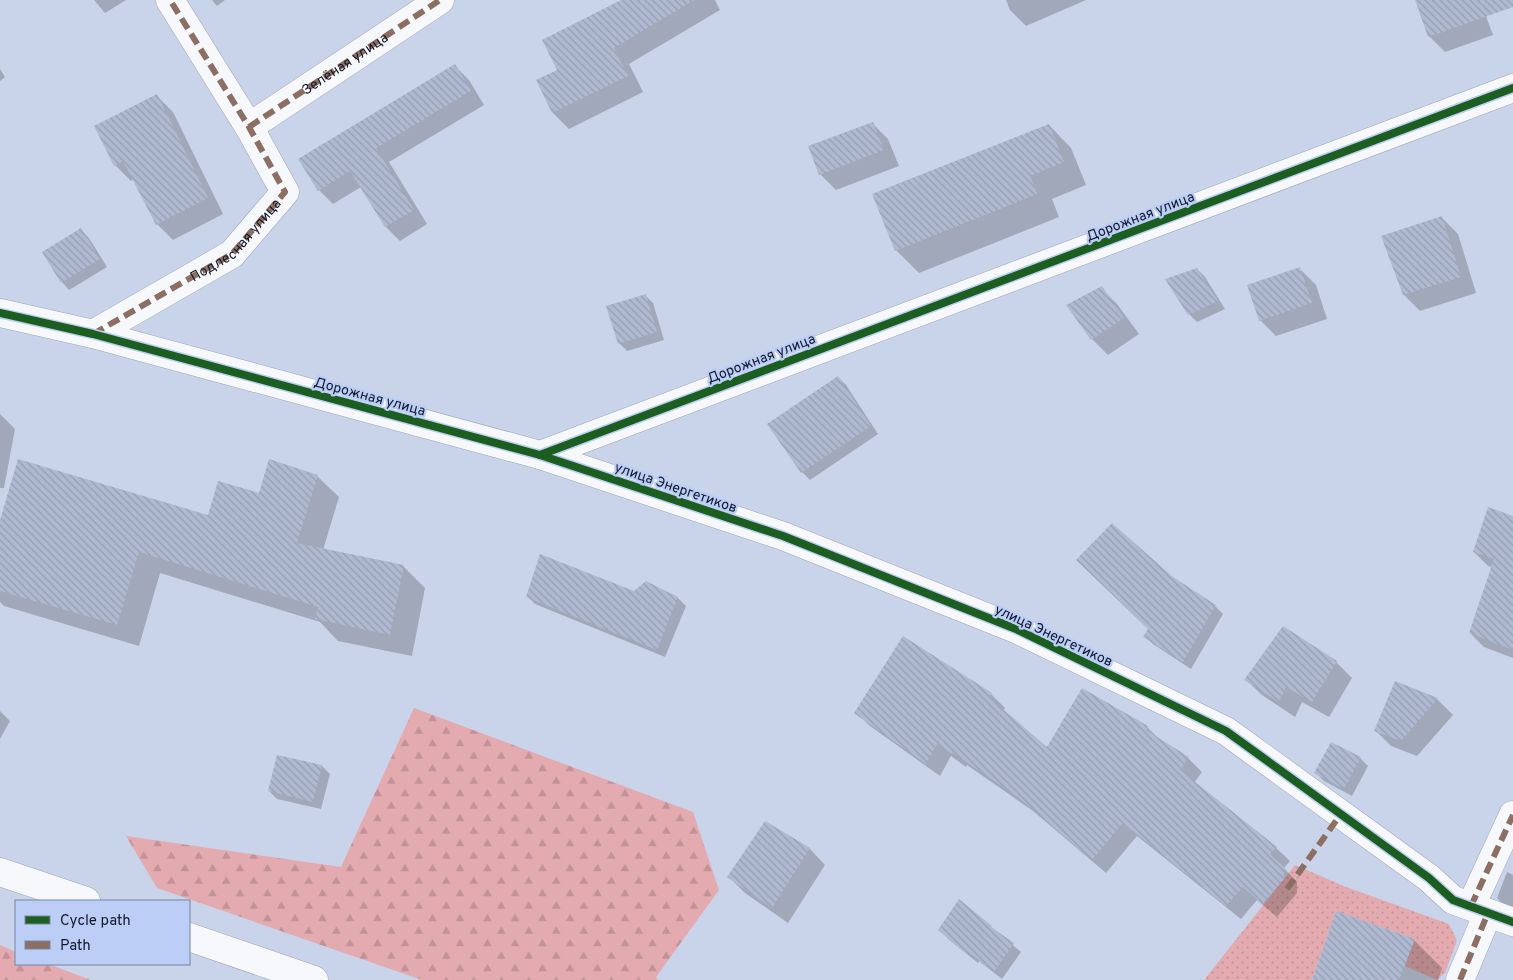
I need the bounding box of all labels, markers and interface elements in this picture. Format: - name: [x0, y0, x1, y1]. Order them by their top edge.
- street label: Зелёная улица: [299, 30, 392, 99]
- street label: Дорожная улица: [1084, 189, 1197, 246]
- street label: Подлесная улица: [188, 196, 285, 286]
- street label: Дорожная улица: [705, 331, 818, 388]
- street label: Дорожная улица: [312, 374, 427, 421]
- street label: улица Энергетиков: [612, 459, 739, 517]
- street label: улица Энергетиков: [992, 602, 1115, 671]
- legend: [15, 900, 190, 965]
- text: Cycle path: [60, 912, 131, 931]
- text: Path: [60, 937, 91, 956]

